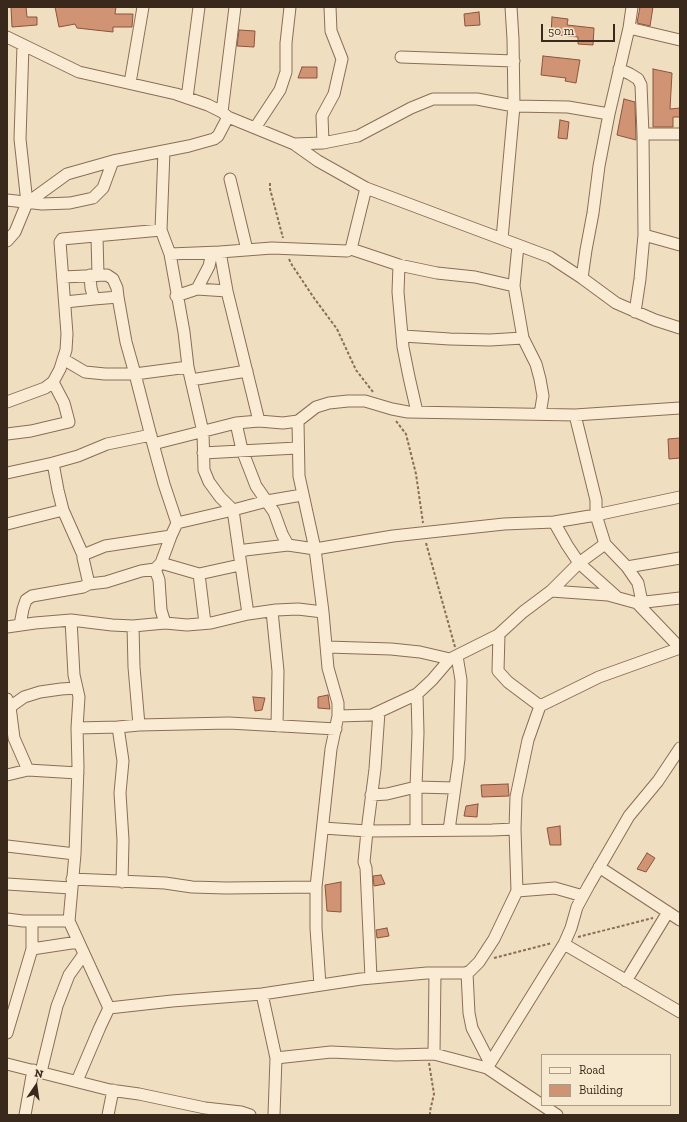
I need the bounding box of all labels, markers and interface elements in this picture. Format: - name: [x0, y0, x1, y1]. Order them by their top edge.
- scale bar: [543, 16, 617, 42]
- text: 50 m: [548, 24, 574, 38]
- legend: [541, 1054, 671, 1106]
- text: Road: [579, 1063, 605, 1077]
- north arrow: [16, 1066, 56, 1106]
- text: N: [33, 1067, 44, 1081]
- text: Building: [579, 1083, 623, 1097]

